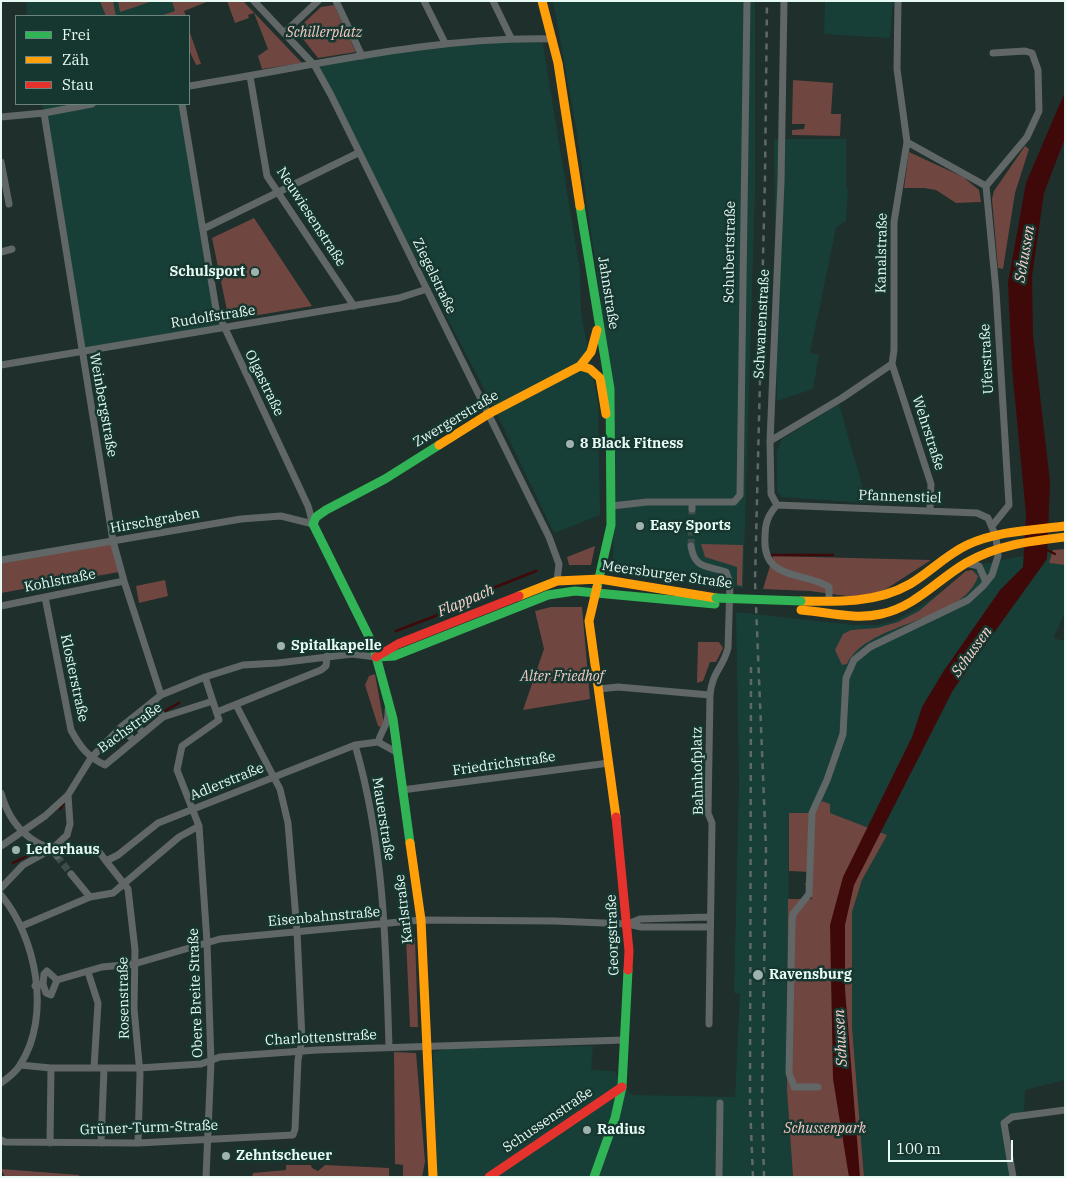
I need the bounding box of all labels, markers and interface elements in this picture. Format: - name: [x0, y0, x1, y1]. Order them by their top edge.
- legend: [15, 15, 190, 105]
- text: Frei: [62, 25, 90, 44]
- park label: Schillerplatz: [286, 25, 362, 41]
- text: Zäh: [62, 50, 89, 69]
- text: Stau: [62, 75, 94, 94]
- street label: Neuwiesenstraße: [273, 164, 349, 270]
- street label: Schubertstraße: [721, 201, 739, 303]
- street label: Kanalstraße: [873, 213, 891, 293]
- water label: Schussen: [1011, 224, 1039, 284]
- street label: Ziegelstraße: [408, 235, 460, 317]
- street label: Jahnstraße: [594, 255, 622, 331]
- place label: Schulsport: [169, 264, 245, 280]
- marker: Schulsport: [249, 266, 261, 278]
- street label: Schwanenstraße: [751, 269, 773, 379]
- street label: Rudolfstraße: [170, 302, 256, 332]
- street label: Uferstraße: [977, 323, 997, 395]
- street label: Olgastraße: [241, 347, 287, 419]
- street label: Weinbergstraße: [86, 352, 120, 458]
- street label: Zwergerstraße: [410, 387, 502, 451]
- street label: Wehrstraße: [908, 394, 948, 472]
- place label: 8 Black Fitness: [580, 436, 683, 452]
- marker: 8 Black Fitness: [564, 438, 576, 450]
- street label: Pfannenstiel: [858, 487, 942, 507]
- street label: Hirschgraben: [109, 505, 201, 537]
- place label: Easy Sports: [650, 518, 731, 534]
- marker: Easy Sports: [634, 520, 646, 532]
- street label: Meersburger Straße: [601, 558, 733, 592]
- street label: Kohlstraße: [23, 566, 97, 596]
- water label: Flappach: [435, 581, 497, 621]
- water label: Schussen: [948, 623, 996, 681]
- street label: Klosterstraße: [56, 633, 92, 723]
- place label: Spitalkapelle: [291, 638, 382, 654]
- marker: Spitalkapelle: [275, 640, 287, 652]
- park label: Alter Friedhof: [520, 669, 604, 685]
- street label: Bachstraße: [95, 699, 165, 757]
- street label: Bahnhofplatz: [689, 727, 707, 815]
- street label: Friedrichstraße: [451, 748, 557, 780]
- street label: Adlerstraße: [188, 760, 266, 804]
- street label: Mauerstraße: [368, 776, 398, 862]
- place label: Lederhaus: [26, 842, 100, 858]
- marker: Lederhaus: [10, 844, 22, 856]
- street label: Karlstraße: [391, 873, 417, 945]
- street label: Georgstraße: [603, 894, 623, 976]
- street label: Eisenbahnstraße: [267, 904, 381, 930]
- street label: Obere Breite Straße: [185, 928, 207, 1058]
- street label: Rosenstraße: [115, 957, 133, 1039]
- place label: Ravensburg: [769, 967, 852, 983]
- marker: Ravensburg: [751, 968, 765, 982]
- water label: Schussen: [831, 1009, 851, 1067]
- street label: Charlottenstraße: [265, 1027, 377, 1049]
- street label: Schussenstraße: [500, 1084, 596, 1156]
- street label: Grüner-Turm-Straße: [80, 1117, 218, 1139]
- park label: Schussenpark: [784, 1121, 866, 1137]
- place label: Radius: [597, 1122, 645, 1138]
- marker: Radius: [581, 1124, 593, 1136]
- scale bar: [891, 1130, 1016, 1162]
- text: 100 m: [896, 1139, 941, 1158]
- place label: Zehntscheuer: [236, 1148, 332, 1164]
- marker: Zehntscheuer: [220, 1150, 232, 1162]

